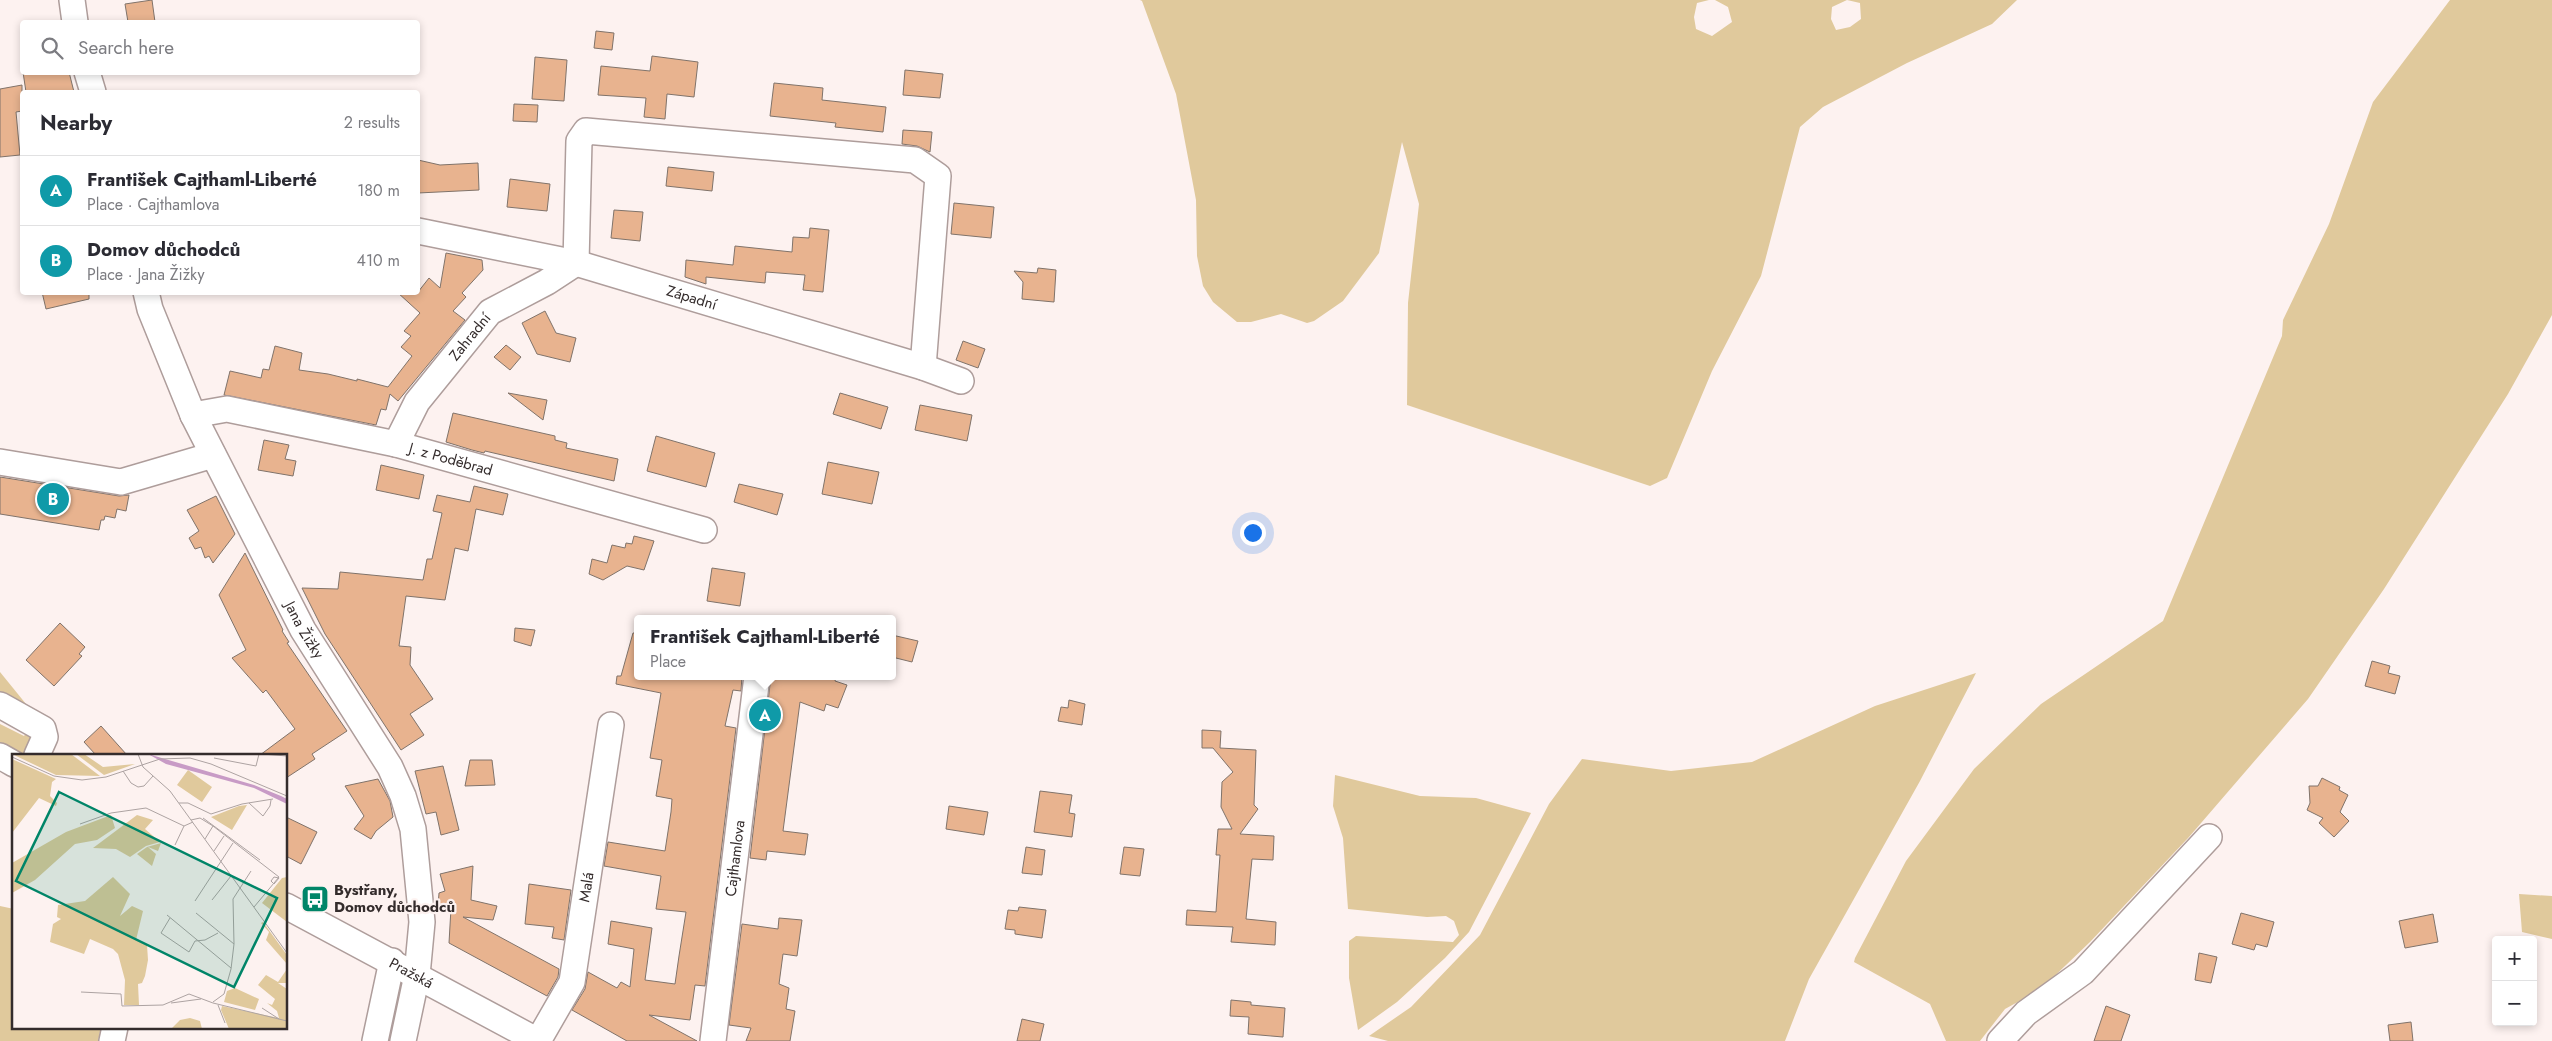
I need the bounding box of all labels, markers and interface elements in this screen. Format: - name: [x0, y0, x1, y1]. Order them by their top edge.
- search box: [20, 20, 420, 75]
- icon: search: [38, 34, 66, 62]
- text: Search here: [78, 34, 174, 61]
- text: Nearby: [40, 108, 112, 138]
- text: 2 results: [344, 111, 400, 134]
- text: František Cajthaml-Liberté: [87, 166, 317, 193]
- text: A: [50, 179, 62, 202]
- text: 180 m: [357, 179, 400, 202]
- text: Place · Cajthamlova: [87, 193, 219, 216]
- text: Domov důchodců: [87, 236, 240, 263]
- text: B: [51, 249, 61, 272]
- text: 410 m: [357, 249, 400, 272]
- text: Place · Jana Žižky: [87, 263, 204, 286]
- street label: Západní: [664, 280, 721, 316]
- street label: Zahradní: [444, 307, 497, 365]
- street label: J. z Poděbrad: [405, 437, 495, 481]
- pin: B: [37, 480, 69, 518]
- your location: [1240, 520, 1266, 546]
- street label: Jana Žižky: [278, 596, 330, 663]
- popup: [634, 615, 896, 680]
- text: František Cajthaml-Liberté: [650, 623, 880, 650]
- text: Place: [650, 650, 686, 673]
- pin: A: [749, 696, 781, 734]
- inset map: [12, 754, 288, 1028]
- street label: Cajthamlova: [719, 819, 751, 898]
- street label: Malá: [573, 871, 600, 904]
- place label: Bystřany, Domov důchodců: [334, 879, 455, 918]
- bus stop icon: Bystřany, Domov důchodců: [300, 884, 330, 914]
- map controls: [2492, 936, 2537, 1026]
- button: +: [2492, 936, 2537, 981]
- street label: Pražská: [385, 952, 437, 994]
- button: −: [2492, 981, 2537, 1026]

